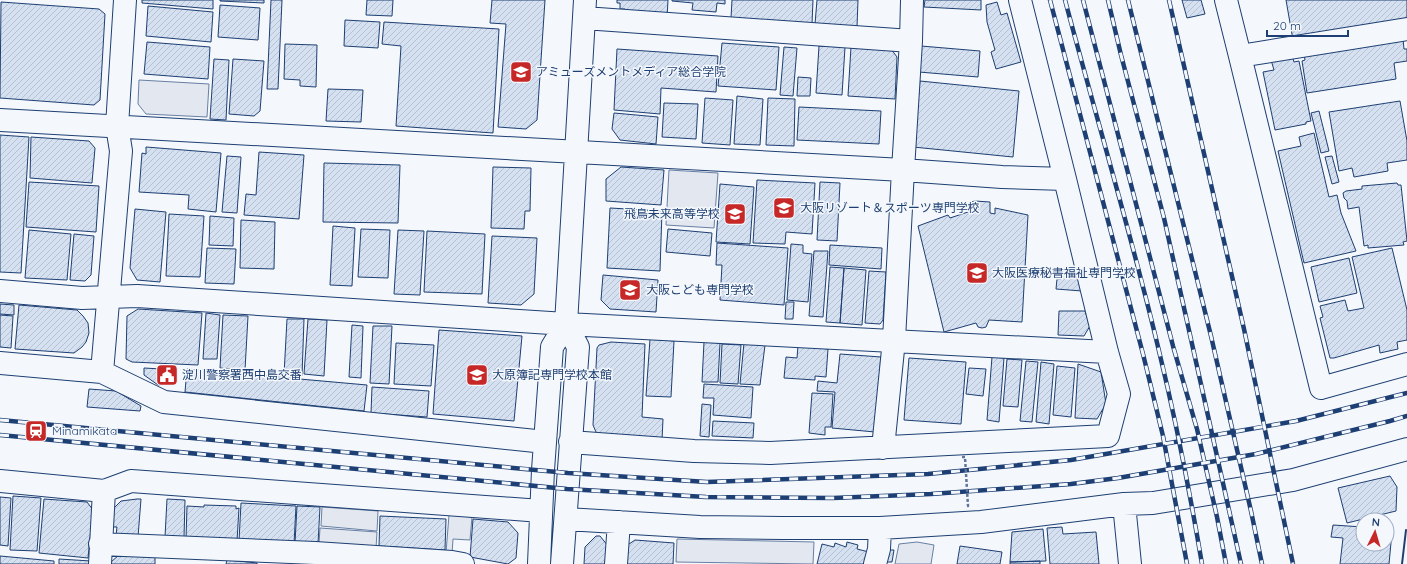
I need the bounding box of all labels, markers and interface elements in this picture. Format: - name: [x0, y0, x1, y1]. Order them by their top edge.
- scale bar: [1267, 12, 1348, 38]
- text: 20 m: [1273, 18, 1301, 33]
- school or university icon: アミューズメントメディア総合学院: [508, 59, 534, 85]
- place label: アミューズメントメディア総合学院: [536, 64, 726, 79]
- school or university icon: 大阪リゾート＆スポーツ専門学校: [771, 195, 797, 221]
- place label: 大阪リゾート＆スポーツ専門学校: [800, 200, 980, 215]
- school or university icon: 飛鳥未来高等学校: [722, 201, 748, 227]
- place label: 飛鳥未来高等学校: [624, 206, 720, 221]
- school or university icon: 大阪医療秘書福祉専門学校: [964, 260, 990, 286]
- place label: 大阪医療秘書福祉専門学校: [992, 265, 1136, 280]
- school or university icon: 大阪こども専門学校: [617, 277, 643, 303]
- place label: 大阪こども専門学校: [646, 282, 754, 297]
- public building icon: 淀川警察署西中島交番: [154, 362, 180, 388]
- school or university icon: 大原簿記専門学校本館: [464, 362, 490, 388]
- place label: 淀川警察署西中島交番: [182, 367, 302, 382]
- place label: 大原簿記専門学校本館: [492, 367, 612, 382]
- station icon: Minamikata: [23, 418, 49, 444]
- place label: Minamikata: [52, 423, 117, 438]
- north arrow: [1355, 512, 1395, 552]
- text: N: [1371, 515, 1381, 529]

